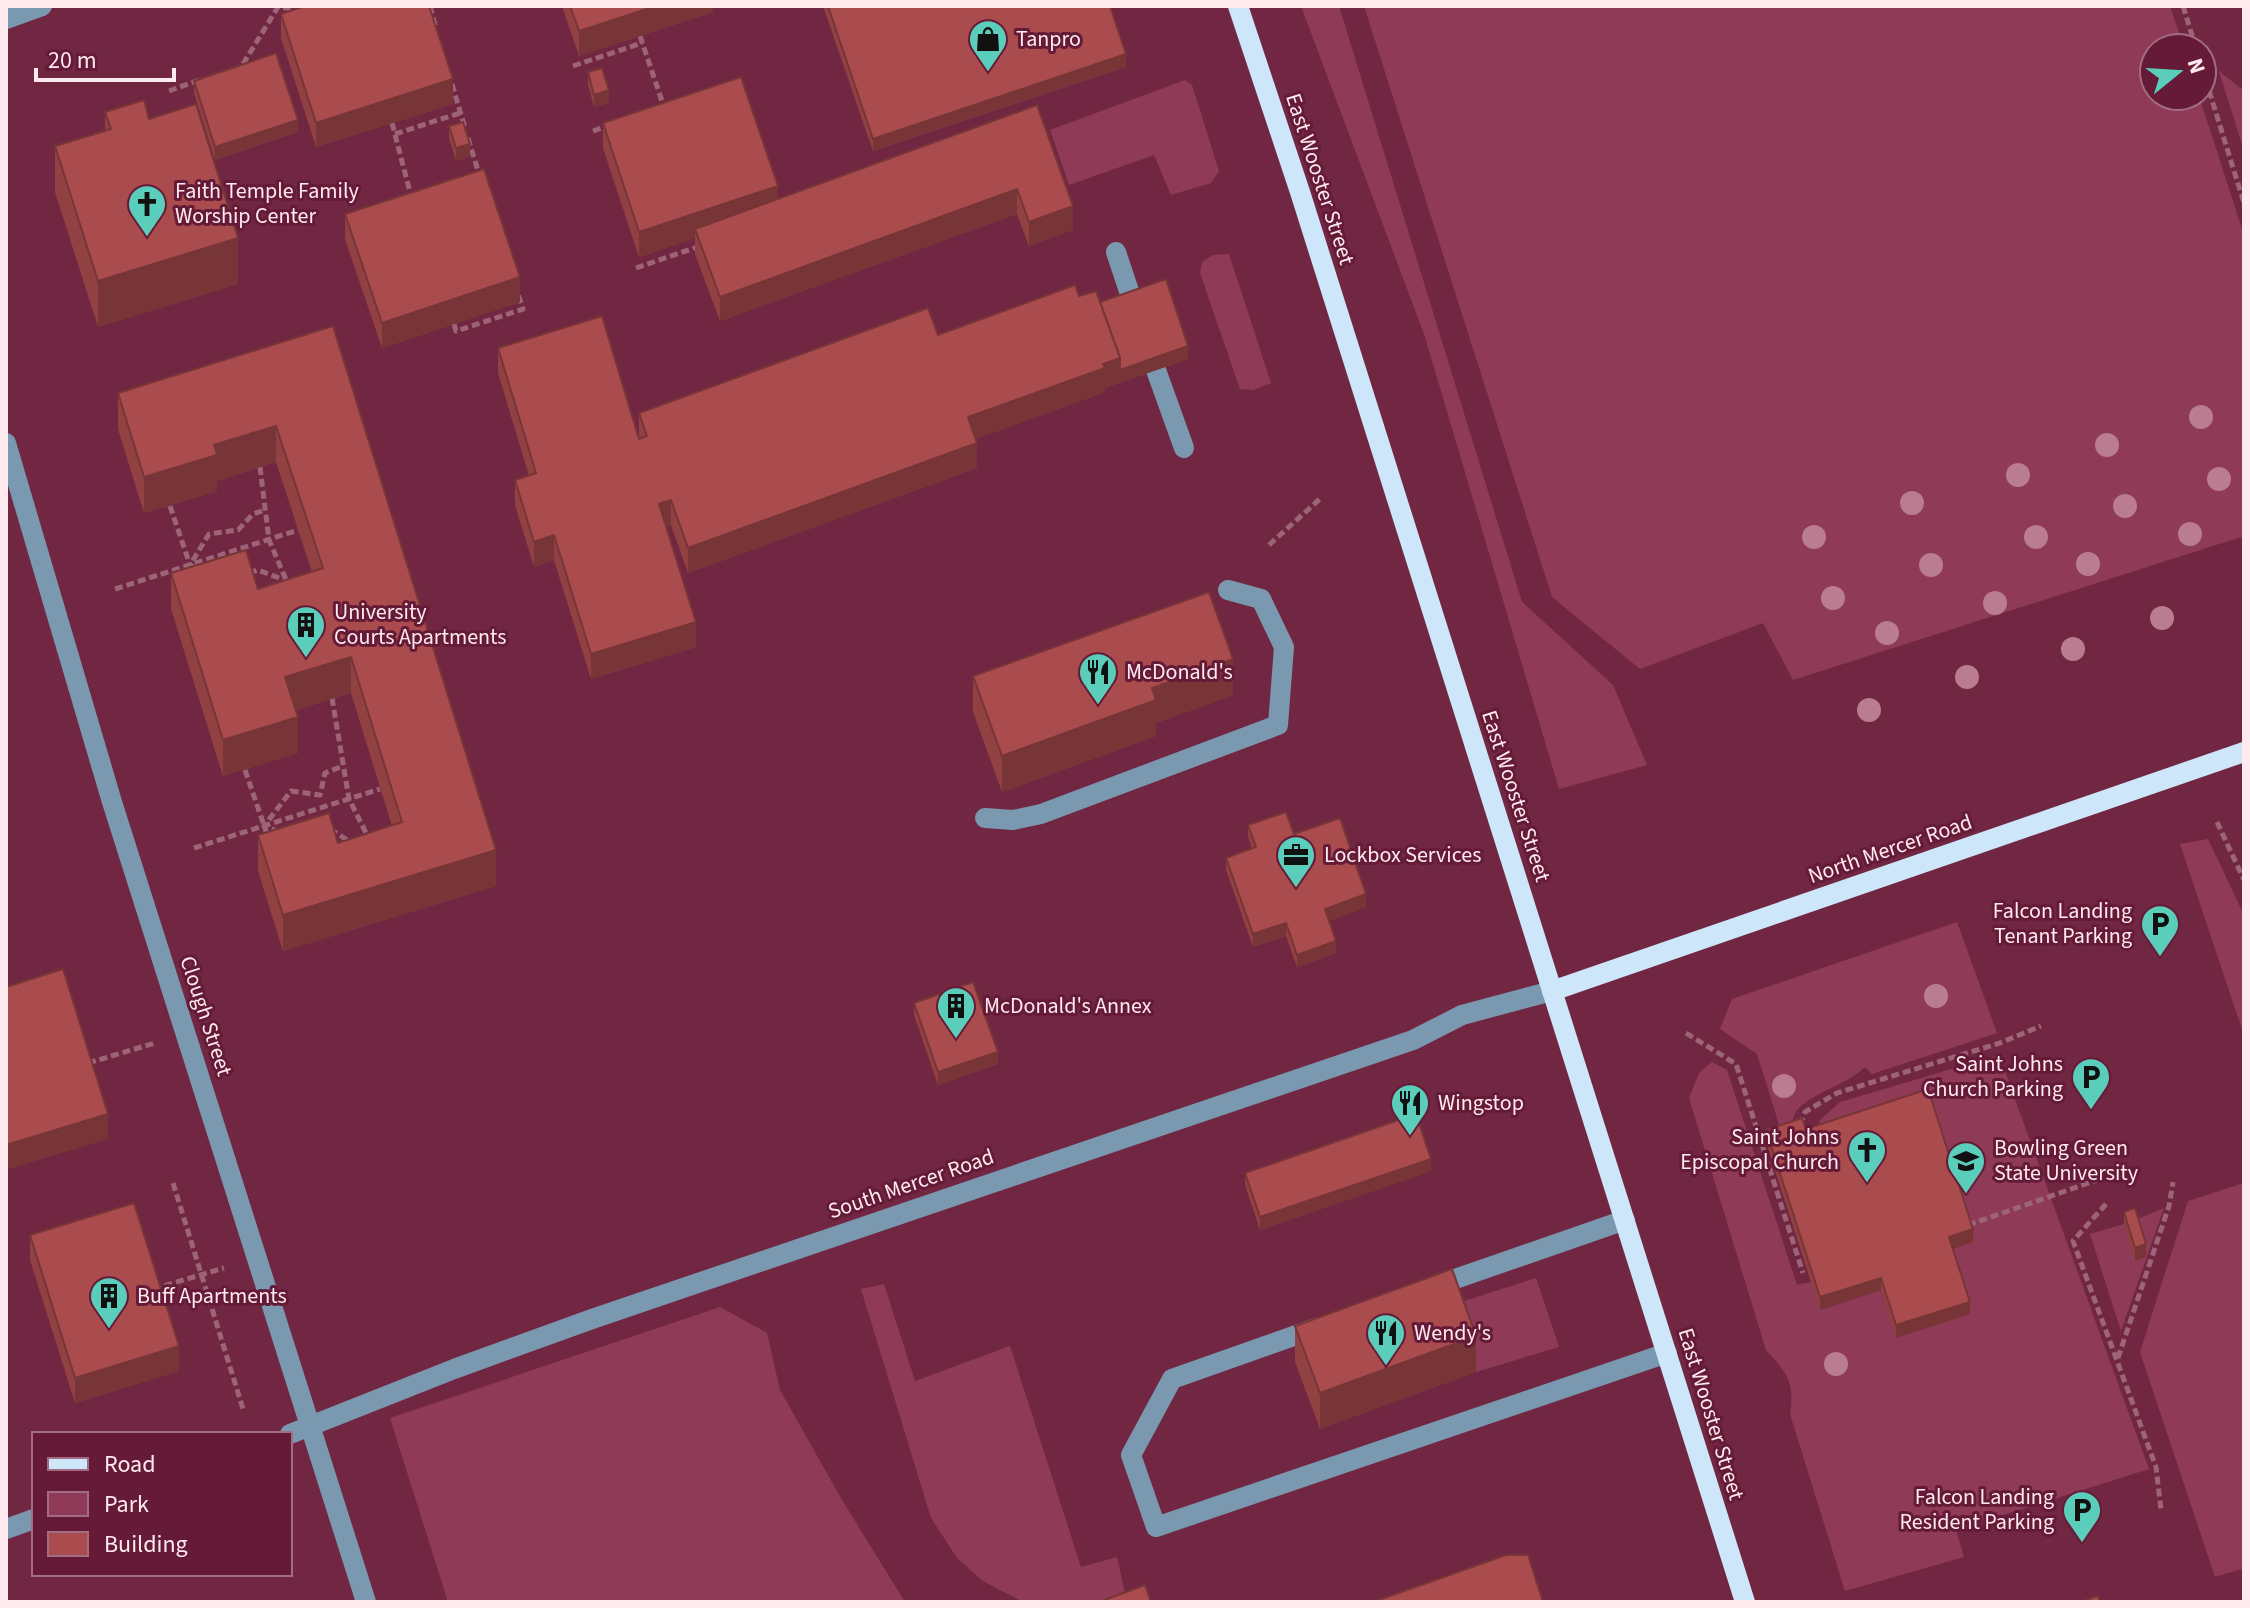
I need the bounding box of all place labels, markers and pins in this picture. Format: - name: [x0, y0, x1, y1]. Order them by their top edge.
- shop icon: Tanpro: [967, 18, 1009, 73]
- place label: Tanpro: [1016, 23, 1081, 55]
- place label: Faith Temple Family Worship Center: [175, 175, 360, 232]
- church icon: Faith Temple Family Worship Center: [126, 183, 168, 238]
- place label: University Courts Apartments: [334, 596, 507, 653]
- building icon: University Courts Apartments: [285, 604, 327, 659]
- restaurant icon: McDonald's: [1077, 651, 1119, 706]
- place label: McDonald's: [1126, 656, 1233, 688]
- office icon: Lockbox Services: [1275, 834, 1317, 889]
- place label: Lockbox Services: [1324, 839, 1481, 871]
- place label: Falcon Landing Tenant Parking: [1993, 895, 2132, 952]
- parking icon: Falcon Landing Tenant Parking: [2139, 903, 2181, 958]
- building icon: McDonald's Annex: [935, 985, 977, 1040]
- place label: McDonald's Annex: [984, 990, 1152, 1022]
- place label: Saint Johns Church Parking: [1923, 1048, 2063, 1105]
- parking icon: Saint Johns Church Parking: [2070, 1056, 2112, 1111]
- restaurant icon: Wingstop: [1389, 1082, 1431, 1137]
- place label: Wingstop: [1438, 1087, 1524, 1119]
- place label: Saint Johns Episcopal Church: [1680, 1121, 1839, 1178]
- church icon: Saint Johns Episcopal Church: [1846, 1129, 1888, 1184]
- place label: Bowling Green State University: [1994, 1132, 2139, 1189]
- school or university icon: Bowling Green State University: [1945, 1140, 1987, 1195]
- building icon: Buff Apartments: [88, 1275, 130, 1330]
- place label: Buff Apartments: [137, 1280, 287, 1312]
- restaurant icon: Wendy's: [1365, 1312, 1407, 1367]
- place label: Wendy's: [1414, 1317, 1491, 1349]
- place label: Falcon Landing Resident Parking: [1900, 1481, 2054, 1538]
- parking icon: Falcon Landing Resident Parking: [2061, 1489, 2103, 1544]

